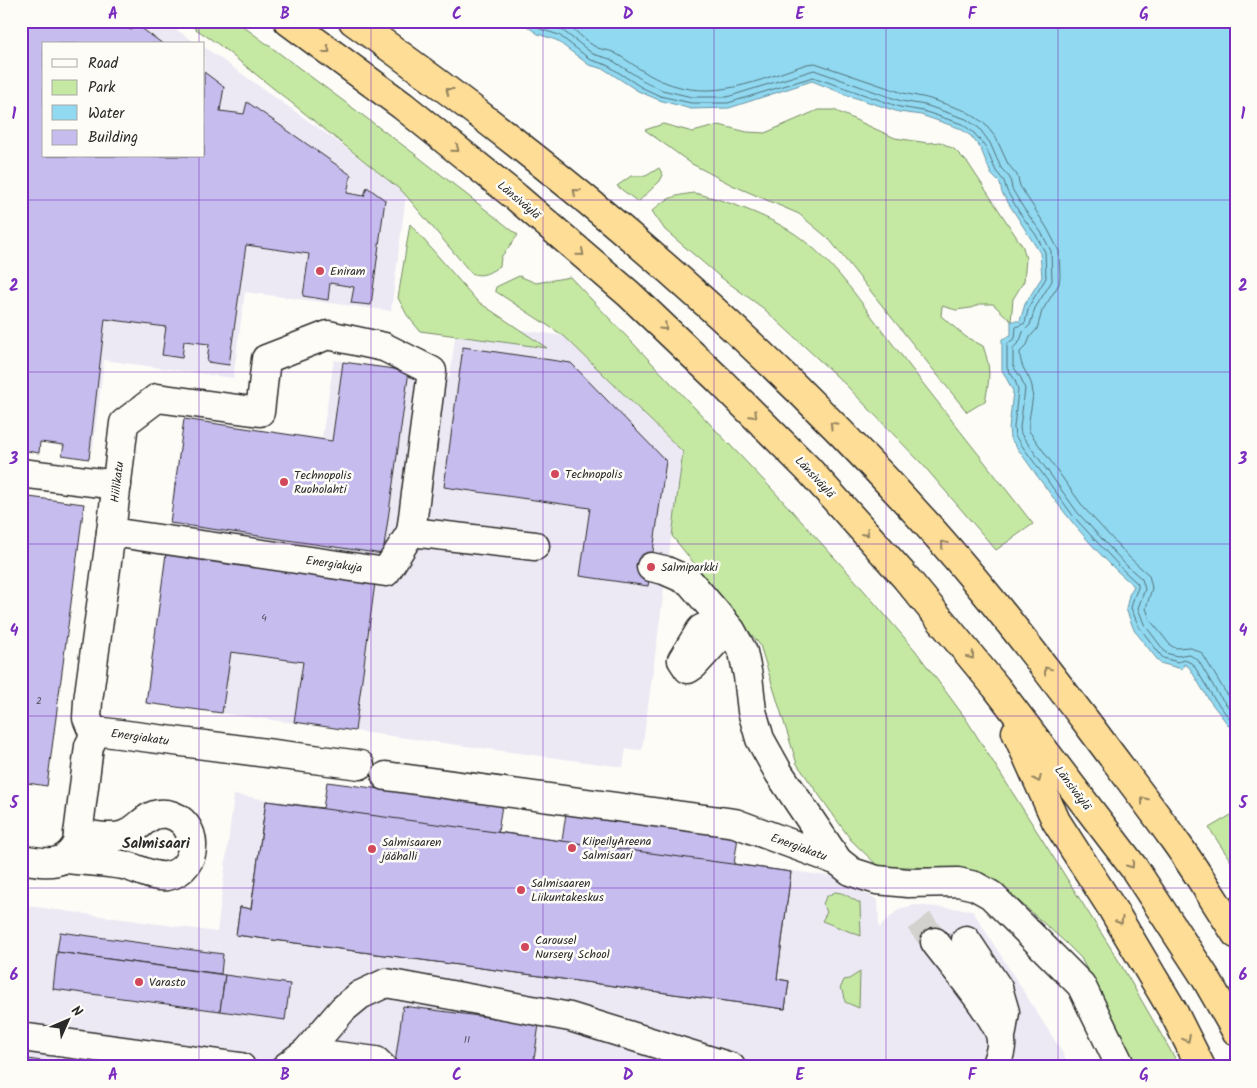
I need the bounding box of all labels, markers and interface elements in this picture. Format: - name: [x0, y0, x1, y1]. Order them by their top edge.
- text: A: [108, 2, 118, 27]
- text: B: [280, 2, 290, 27]
- text: C: [452, 2, 462, 27]
- text: D: [623, 2, 634, 27]
- text: E: [796, 2, 806, 27]
- text: F: [968, 2, 978, 27]
- text: G: [1139, 2, 1149, 27]
- legend: [42, 42, 205, 158]
- one-way arrow: [321, 45, 330, 53]
- text: Road: [88, 52, 119, 76]
- text: Park: [88, 76, 116, 100]
- one-way arrow: [445, 88, 455, 97]
- text: 1: [12, 102, 17, 127]
- text: Water: [88, 102, 125, 126]
- text: 1: [1241, 102, 1246, 127]
- text: Building: [88, 126, 138, 150]
- one-way arrow: [451, 144, 460, 153]
- street label: Länsiväylä: [493, 177, 546, 225]
- one-way arrow: [573, 189, 582, 198]
- one-way arrow: [576, 247, 585, 256]
- place label: Eniram: [330, 262, 366, 281]
- marker: Eniram: [314, 265, 326, 277]
- text: 2: [9, 274, 19, 299]
- text: 2: [1238, 274, 1248, 299]
- one-way arrow: [658, 321, 667, 330]
- one-way arrow: [748, 409, 757, 418]
- one-way arrow: [830, 422, 839, 431]
- text: 3: [9, 447, 19, 472]
- text: 3: [1238, 447, 1248, 472]
- street label: Länsiväylä: [790, 452, 840, 504]
- street label: Hiilikatu: [106, 460, 129, 504]
- place label: Technopolis: [565, 465, 623, 484]
- place label: Technopolis Ruoholahti: [294, 466, 352, 499]
- marker: Technopolis: [549, 468, 561, 480]
- marker: Technopolis Ruoholahti: [278, 476, 290, 488]
- one-way arrow: [860, 527, 869, 536]
- one-way arrow: [942, 541, 950, 550]
- street label: Energiakuja: [304, 551, 364, 578]
- place label: Salmiparkki: [661, 558, 719, 577]
- marker: Salmiparkki: [645, 561, 657, 573]
- house number: 4: [261, 610, 267, 626]
- text: 4: [10, 619, 19, 644]
- text: 4: [1239, 619, 1248, 644]
- one-way arrow: [965, 651, 974, 660]
- one-way arrow: [1044, 666, 1053, 676]
- house number: 2: [36, 693, 42, 709]
- street label: Energiakatu: [110, 724, 171, 751]
- street label: Länsiväylä: [1050, 762, 1096, 816]
- one-way arrow: [1031, 774, 1042, 783]
- text: 5: [9, 791, 20, 816]
- text: 5: [1238, 791, 1249, 816]
- one-way arrow: [1142, 797, 1150, 806]
- street label: Energiakatu: [768, 829, 830, 867]
- district label: Salmisaari: [122, 832, 191, 856]
- place label: KiipeilyAreena Salmisaari: [582, 832, 652, 865]
- place label: Salmisaaren jäähalli: [379, 833, 442, 866]
- marker: KiipeilyAreena Salmisaari: [566, 842, 578, 854]
- marker: Salmisaaren jäähalli: [366, 843, 378, 855]
- one-way arrow: [1126, 859, 1134, 868]
- place label: Salmisaaren Liikuntakeskus: [531, 874, 604, 907]
- marker: Salmisaaren Liikuntakeskus: [515, 884, 527, 896]
- one-way arrow: [1114, 915, 1124, 924]
- place label: Carousel Nursery School: [535, 931, 610, 964]
- marker: Carousel Nursery School: [519, 941, 531, 953]
- text: 6: [10, 963, 19, 988]
- text: 6: [1239, 963, 1248, 988]
- place label: Varasto: [149, 973, 186, 992]
- marker: Varasto: [133, 976, 145, 988]
- north arrow: [42, 996, 92, 1046]
- text: N: [66, 1001, 88, 1023]
- house number: 11: [464, 1032, 470, 1048]
- one-way arrow: [1181, 1034, 1191, 1043]
- text: A: [108, 1063, 118, 1088]
- text: B: [280, 1063, 290, 1088]
- text: C: [452, 1063, 462, 1088]
- text: D: [623, 1063, 634, 1088]
- text: E: [796, 1063, 806, 1088]
- text: F: [968, 1063, 978, 1088]
- text: G: [1139, 1063, 1149, 1088]

